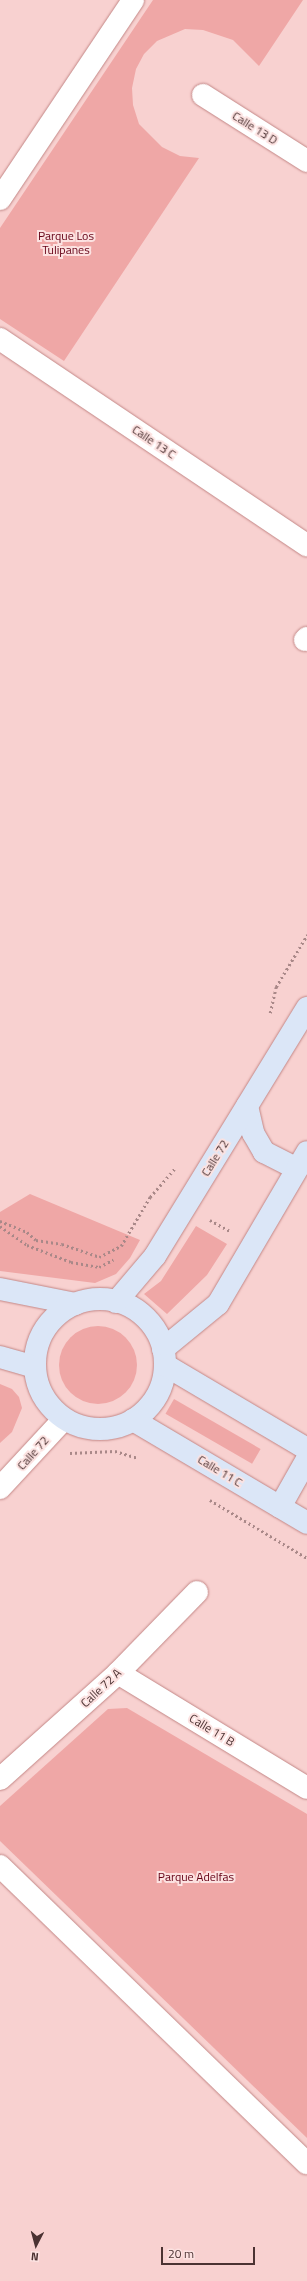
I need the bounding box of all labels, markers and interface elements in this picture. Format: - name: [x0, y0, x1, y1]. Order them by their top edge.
- street label: Calle 13 D: [230, 108, 280, 148]
- park label: Parque Los Tulipanes: [38, 229, 94, 257]
- street label: Calle 13 C: [129, 422, 179, 462]
- street label: Calle 72: [198, 1137, 232, 1179]
- street label: Calle 72: [14, 1433, 52, 1473]
- street label: Calle 11 C: [195, 1452, 245, 1490]
- street label: Calle 72 A: [78, 1666, 124, 1710]
- street label: Calle 11 B: [187, 1711, 237, 1749]
- park label: Parque Adelfas: [158, 1870, 234, 1884]
- north arrow: [16, 2225, 56, 2265]
- scale bar: [163, 2239, 257, 2265]
- text: 20 m: [168, 2244, 194, 2263]
- text: N: [30, 2249, 39, 2265]

